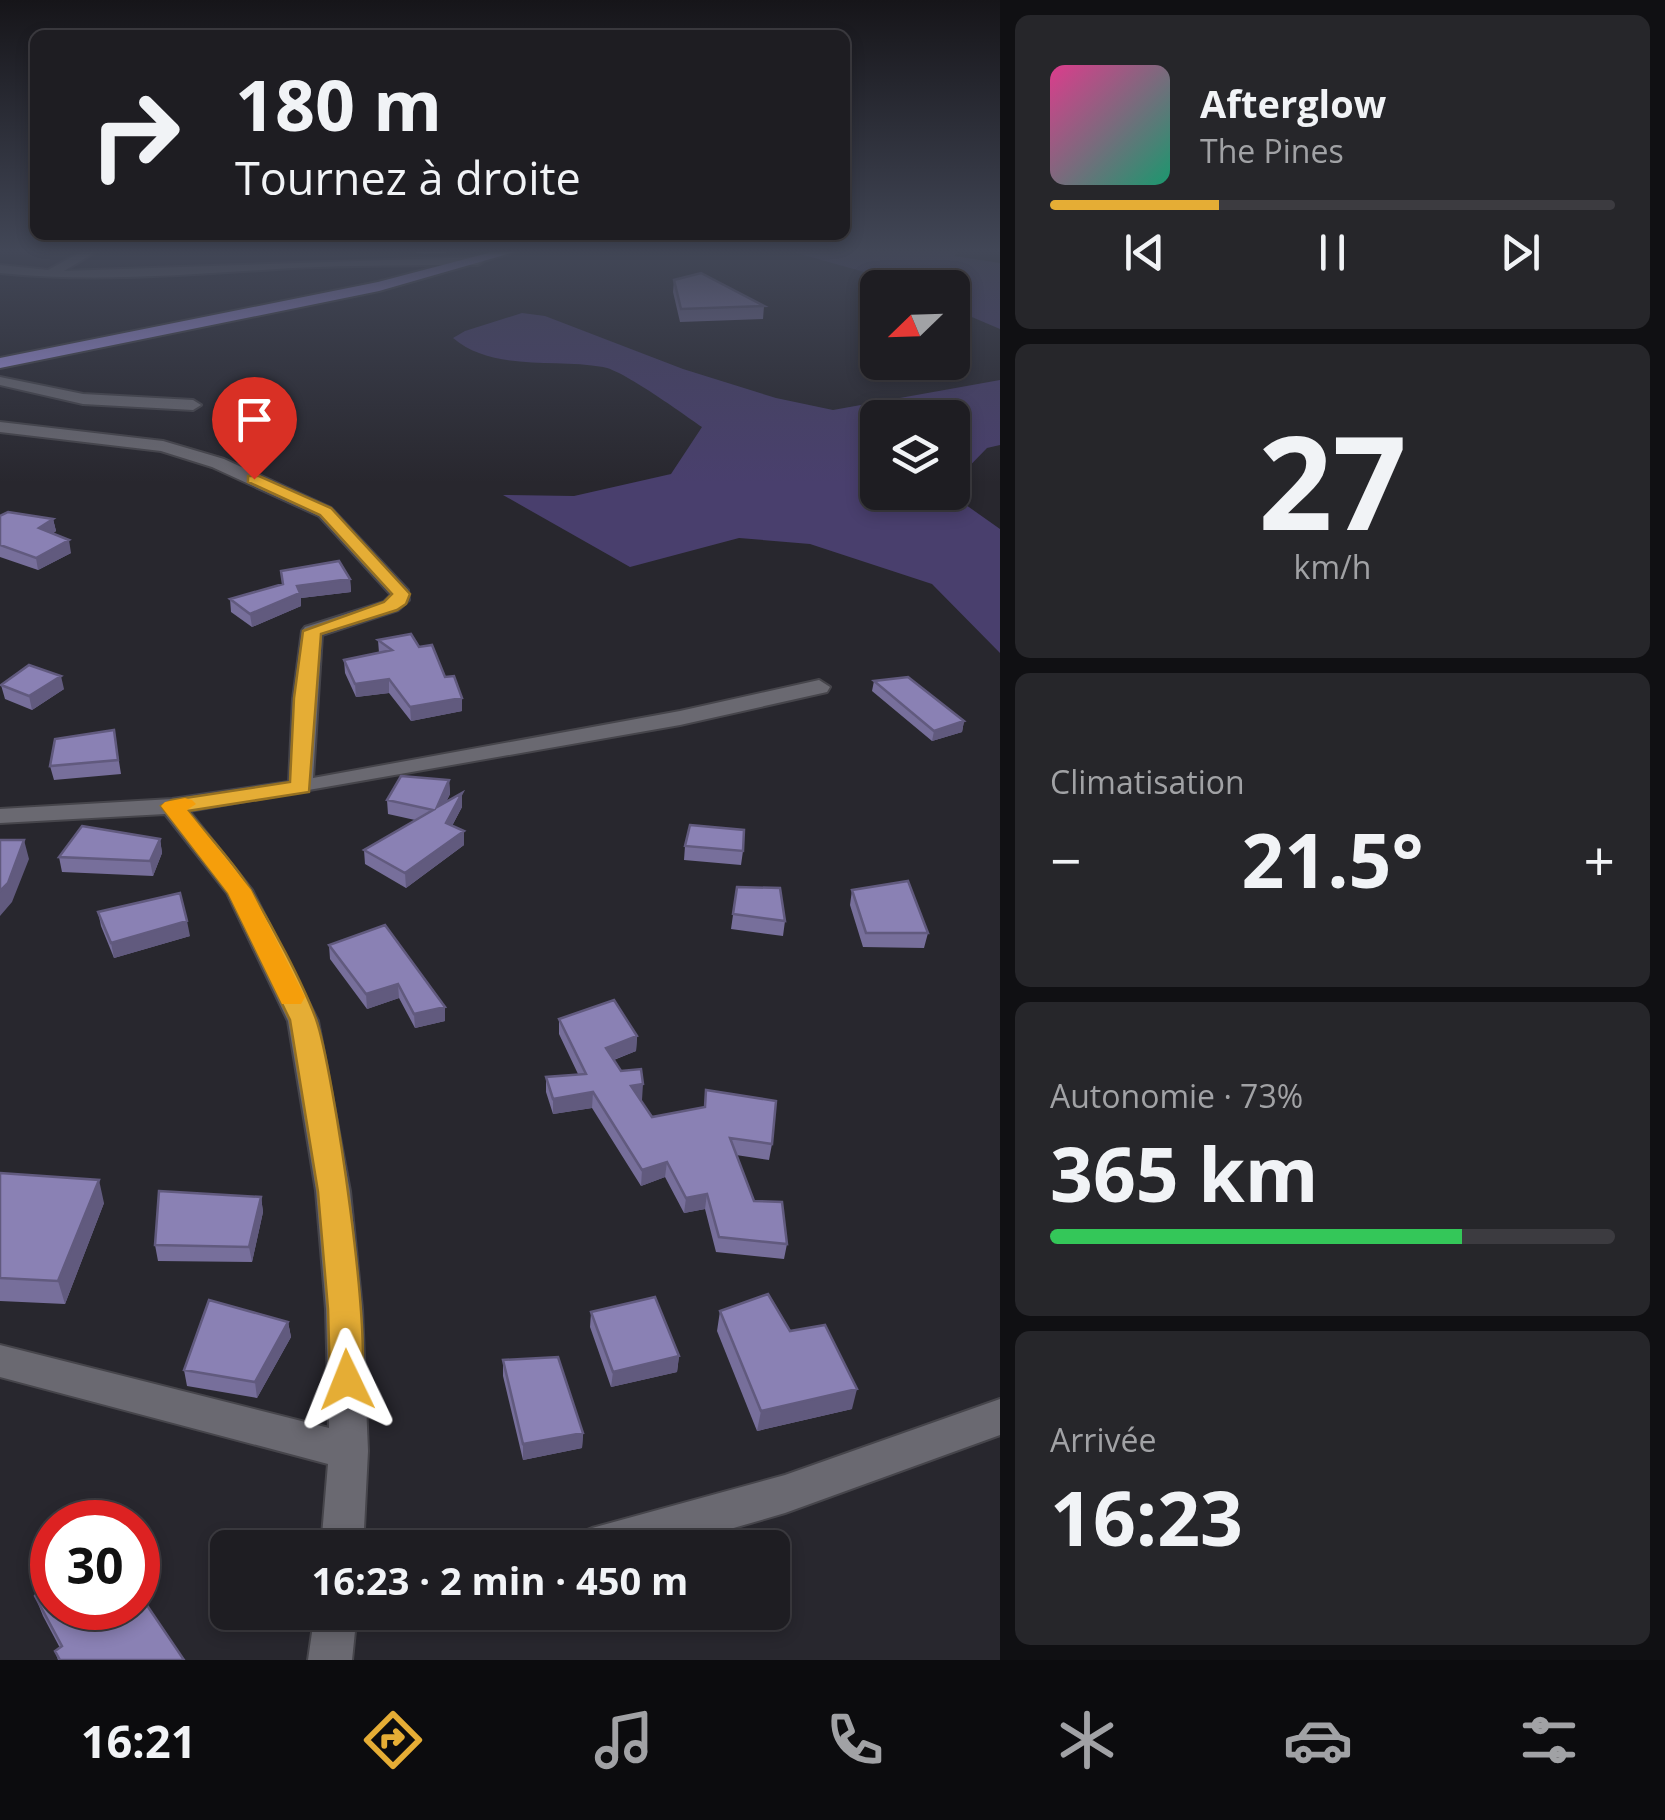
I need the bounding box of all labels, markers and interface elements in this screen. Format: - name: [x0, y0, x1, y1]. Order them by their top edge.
- text: 180 m: [235, 56, 442, 152]
- icon: right: [70, 70, 200, 200]
- text: Afterglow: [1200, 77, 1386, 129]
- text: The Pines: [1200, 129, 1344, 172]
- text: Tournez à droite: [235, 147, 581, 208]
- icon: previous: [1117, 225, 1172, 280]
- icon: pause: [1305, 225, 1360, 280]
- icon: next: [1493, 225, 1548, 280]
- north arrow: [860, 270, 970, 380]
- map controls: [860, 270, 970, 510]
- pin: [212, 377, 297, 480]
- text: 27: [1258, 391, 1407, 568]
- icon: arrive: [227, 392, 282, 447]
- button: layers: [860, 400, 970, 510]
- text: km/h: [1294, 545, 1371, 588]
- text: Climatisation: [1050, 760, 1245, 803]
- text: 21.5°: [1241, 808, 1424, 910]
- text: −: [1050, 822, 1081, 897]
- text: +: [1584, 822, 1615, 897]
- text: Autonomie · 73%: [1050, 1074, 1303, 1117]
- text: 365 km: [1050, 1122, 1318, 1224]
- position arrow: [295, 1328, 399, 1432]
- text: Arrivée: [1050, 1418, 1156, 1461]
- text: 16:23: [1050, 1466, 1243, 1568]
- speed limit sign: 30: [30, 1500, 160, 1630]
- text: 16:23 · 2 min · 450 m: [312, 1554, 688, 1606]
- icon: directions: [358, 1705, 428, 1775]
- icon: music: [589, 1705, 659, 1775]
- icon: phone: [820, 1705, 890, 1775]
- icon: climate: [1052, 1705, 1122, 1775]
- icon: car: [1283, 1705, 1353, 1775]
- icon: filters: [1514, 1705, 1584, 1775]
- text: 16:21: [81, 1710, 196, 1771]

